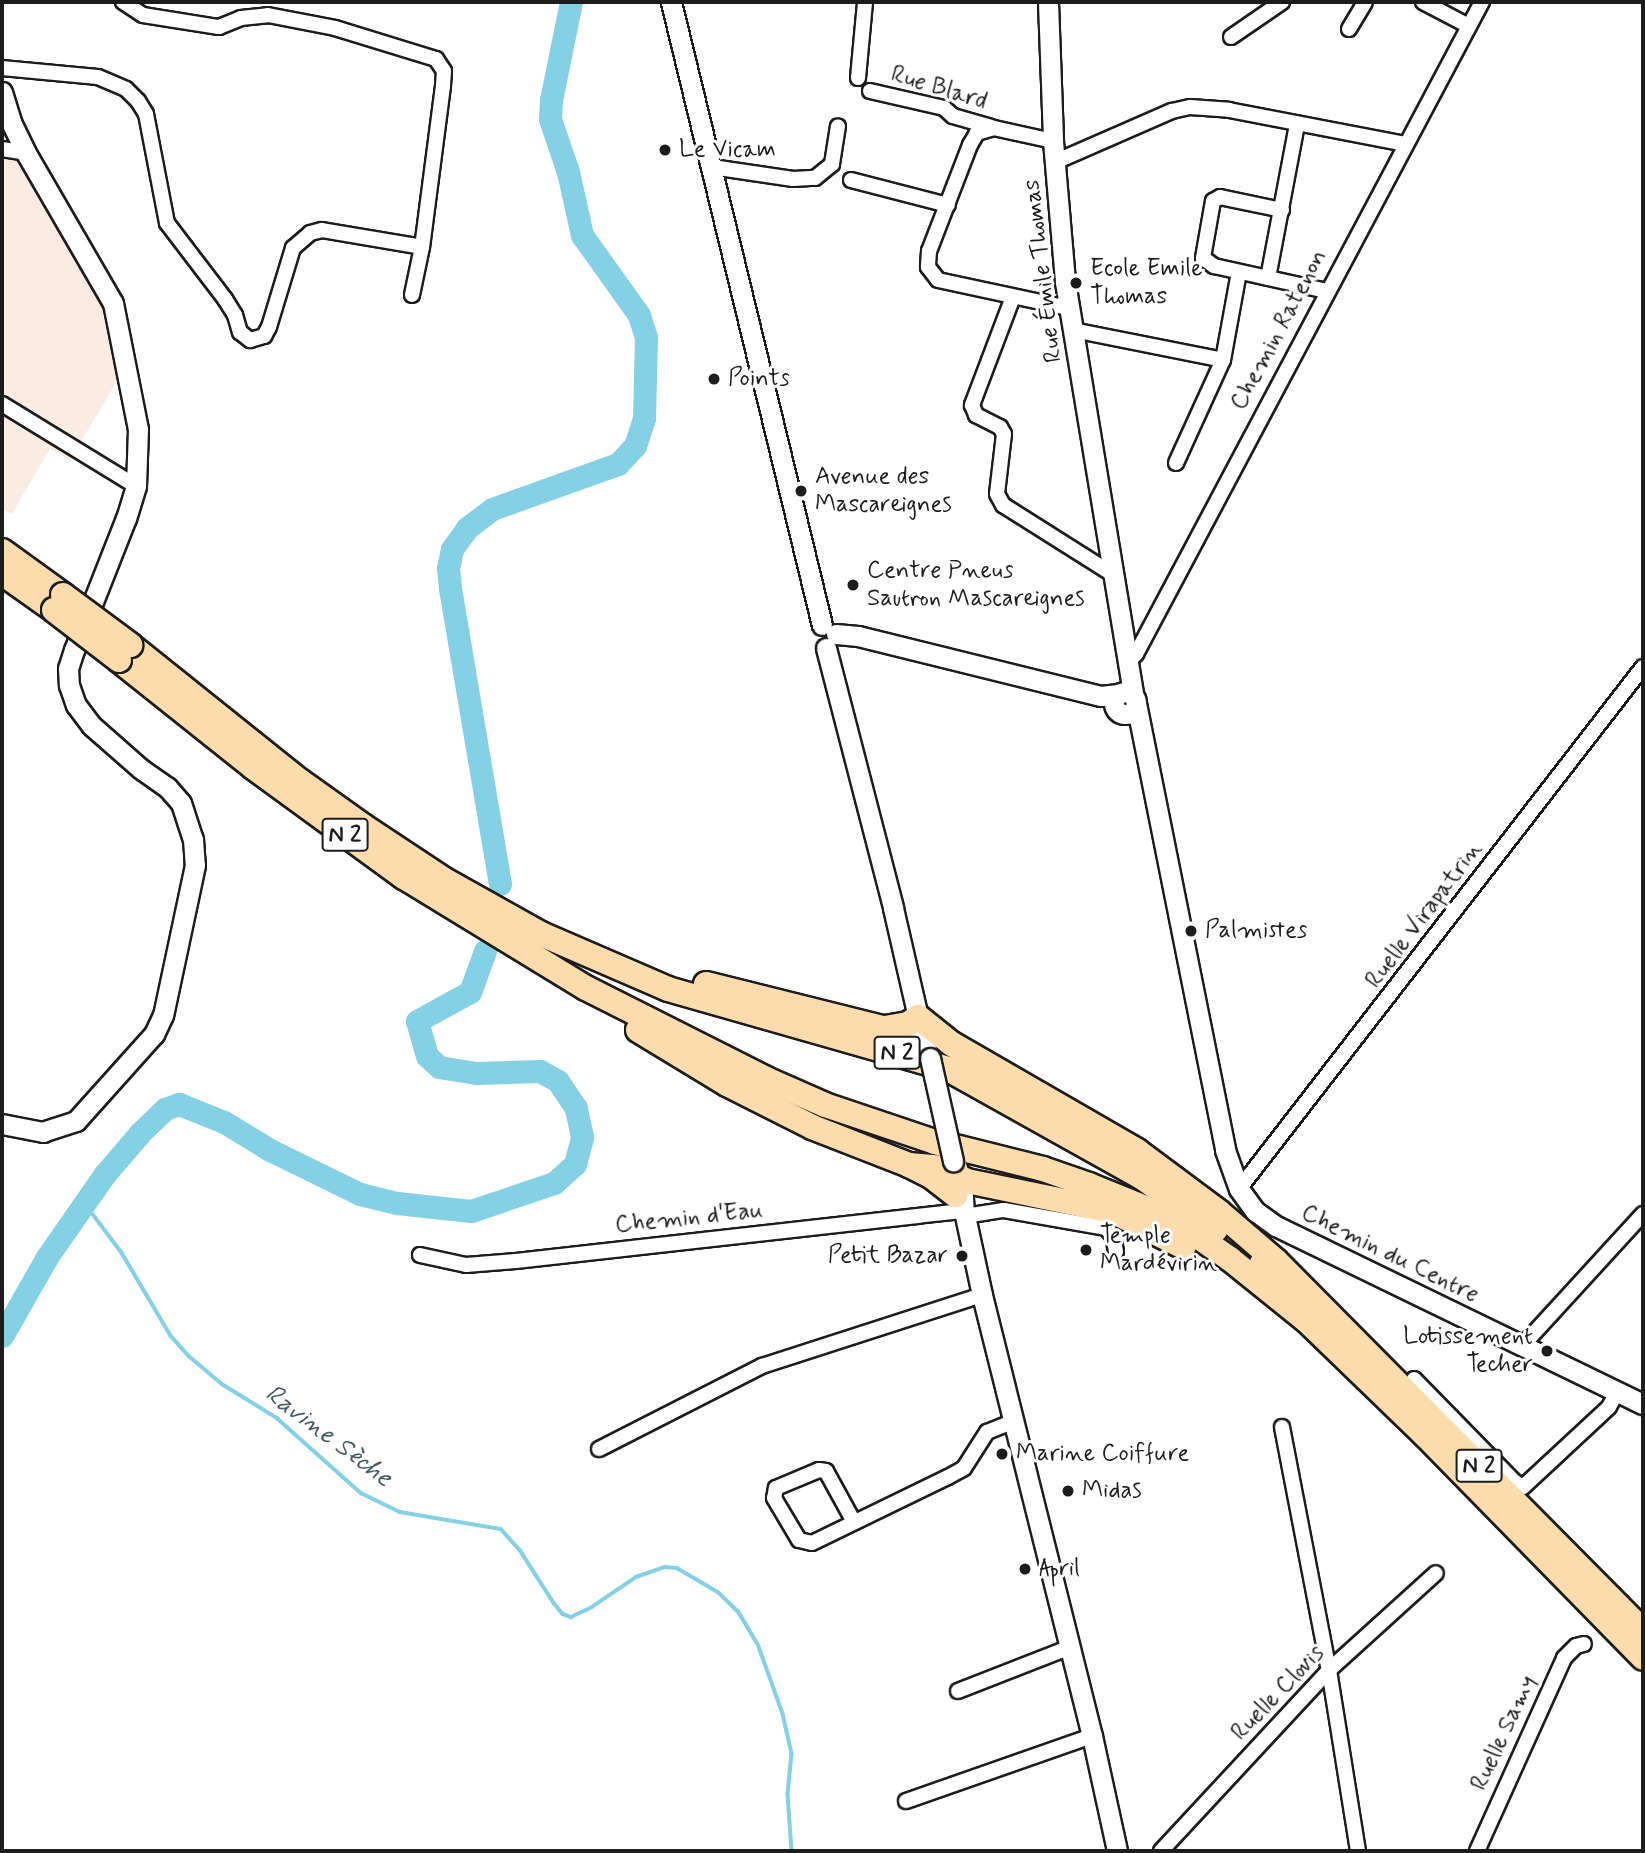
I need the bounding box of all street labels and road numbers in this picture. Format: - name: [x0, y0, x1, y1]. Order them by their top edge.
- street label: Rue Blard: [888, 60, 990, 116]
- street label: Rue Émile Thomas: [1018, 179, 1068, 363]
- street label: Chemin Ratenon: [1225, 245, 1333, 415]
- road number: N 2: [320, 816, 370, 855]
- street label: Ruelle Virapatrin: [1359, 836, 1489, 994]
- road number: N 2: [872, 1034, 922, 1072]
- street label: Chemin d'Eau: [615, 1196, 763, 1240]
- street label: Chemin du Centre: [1296, 1198, 1484, 1310]
- road number: N 2: [1454, 1446, 1504, 1485]
- street label: Ruelle Clovis: [1225, 1639, 1331, 1747]
- street label: Ruelle Samy: [1465, 1671, 1543, 1795]

